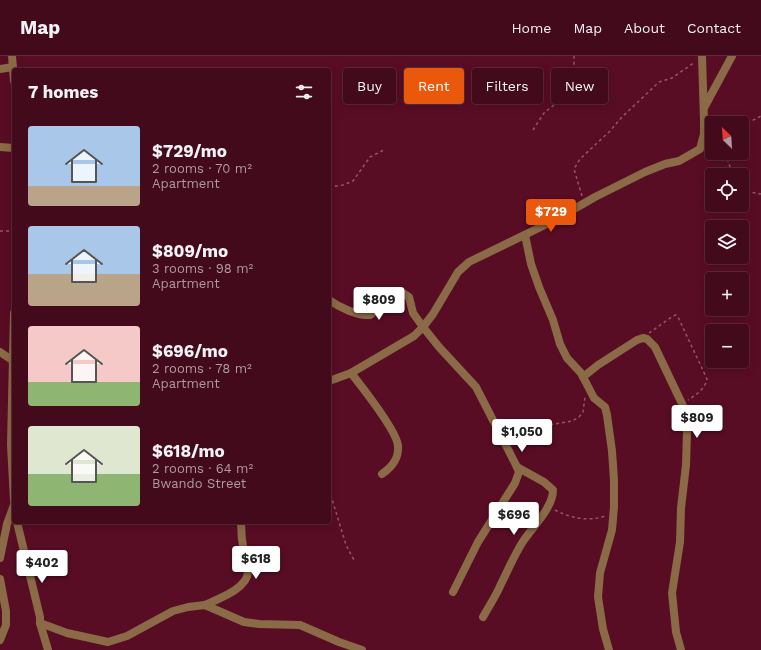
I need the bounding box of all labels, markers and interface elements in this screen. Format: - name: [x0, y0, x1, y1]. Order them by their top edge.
- text: Map: [20, 16, 60, 39]
- text: Home: [511, 20, 551, 36]
- text: Map: [573, 20, 602, 36]
- text: About: [624, 20, 665, 36]
- text: Contact: [687, 20, 741, 36]
- chip: Buy: [343, 68, 396, 104]
- chip: Rent: [404, 68, 464, 104]
- chip: Filters: [472, 68, 543, 104]
- chip: New: [551, 68, 608, 104]
- icon: filters: [293, 81, 315, 103]
- text: 7 homes: [28, 82, 98, 102]
- north arrow: [705, 116, 749, 160]
- map controls: [705, 116, 749, 368]
- text: $729/mo: [152, 141, 227, 161]
- icon: home: [60, 142, 108, 190]
- text: 2 rooms · 70 m²: [152, 161, 252, 176]
- button: locate: [705, 168, 749, 212]
- text: Apartment: [152, 176, 220, 191]
- pin: $729: [527, 199, 575, 233]
- text: $729: [535, 204, 567, 219]
- button: layers: [705, 220, 749, 264]
- text: $809/mo: [152, 241, 228, 261]
- icon: home: [60, 242, 108, 290]
- text: 3 rooms · 98 m²: [152, 261, 253, 276]
- button: +: [705, 272, 749, 316]
- text: Apartment: [152, 276, 220, 291]
- pin: $809: [355, 287, 403, 321]
- text: $809: [363, 292, 395, 307]
- button: −: [705, 324, 749, 368]
- text: $696/mo: [152, 341, 228, 361]
- icon: home: [60, 342, 108, 390]
- text: 2 rooms · 78 m²: [152, 361, 252, 376]
- text: Apartment: [152, 376, 220, 391]
- pin: $809: [673, 405, 721, 439]
- text: $809: [681, 410, 713, 425]
- pin: $1,050: [489, 419, 555, 453]
- text: $1,050: [501, 424, 543, 439]
- text: $618/mo: [152, 441, 225, 461]
- icon: home: [60, 442, 108, 490]
- text: 2 rooms · 64 m²: [152, 461, 253, 476]
- text: Bwando Street: [152, 476, 246, 491]
- pin: $696: [490, 502, 538, 536]
- text: $696: [498, 507, 530, 522]
- pin: $618: [232, 546, 280, 580]
- pin: $402: [18, 550, 66, 584]
- text: $618: [241, 551, 271, 566]
- text: $402: [26, 555, 58, 570]

